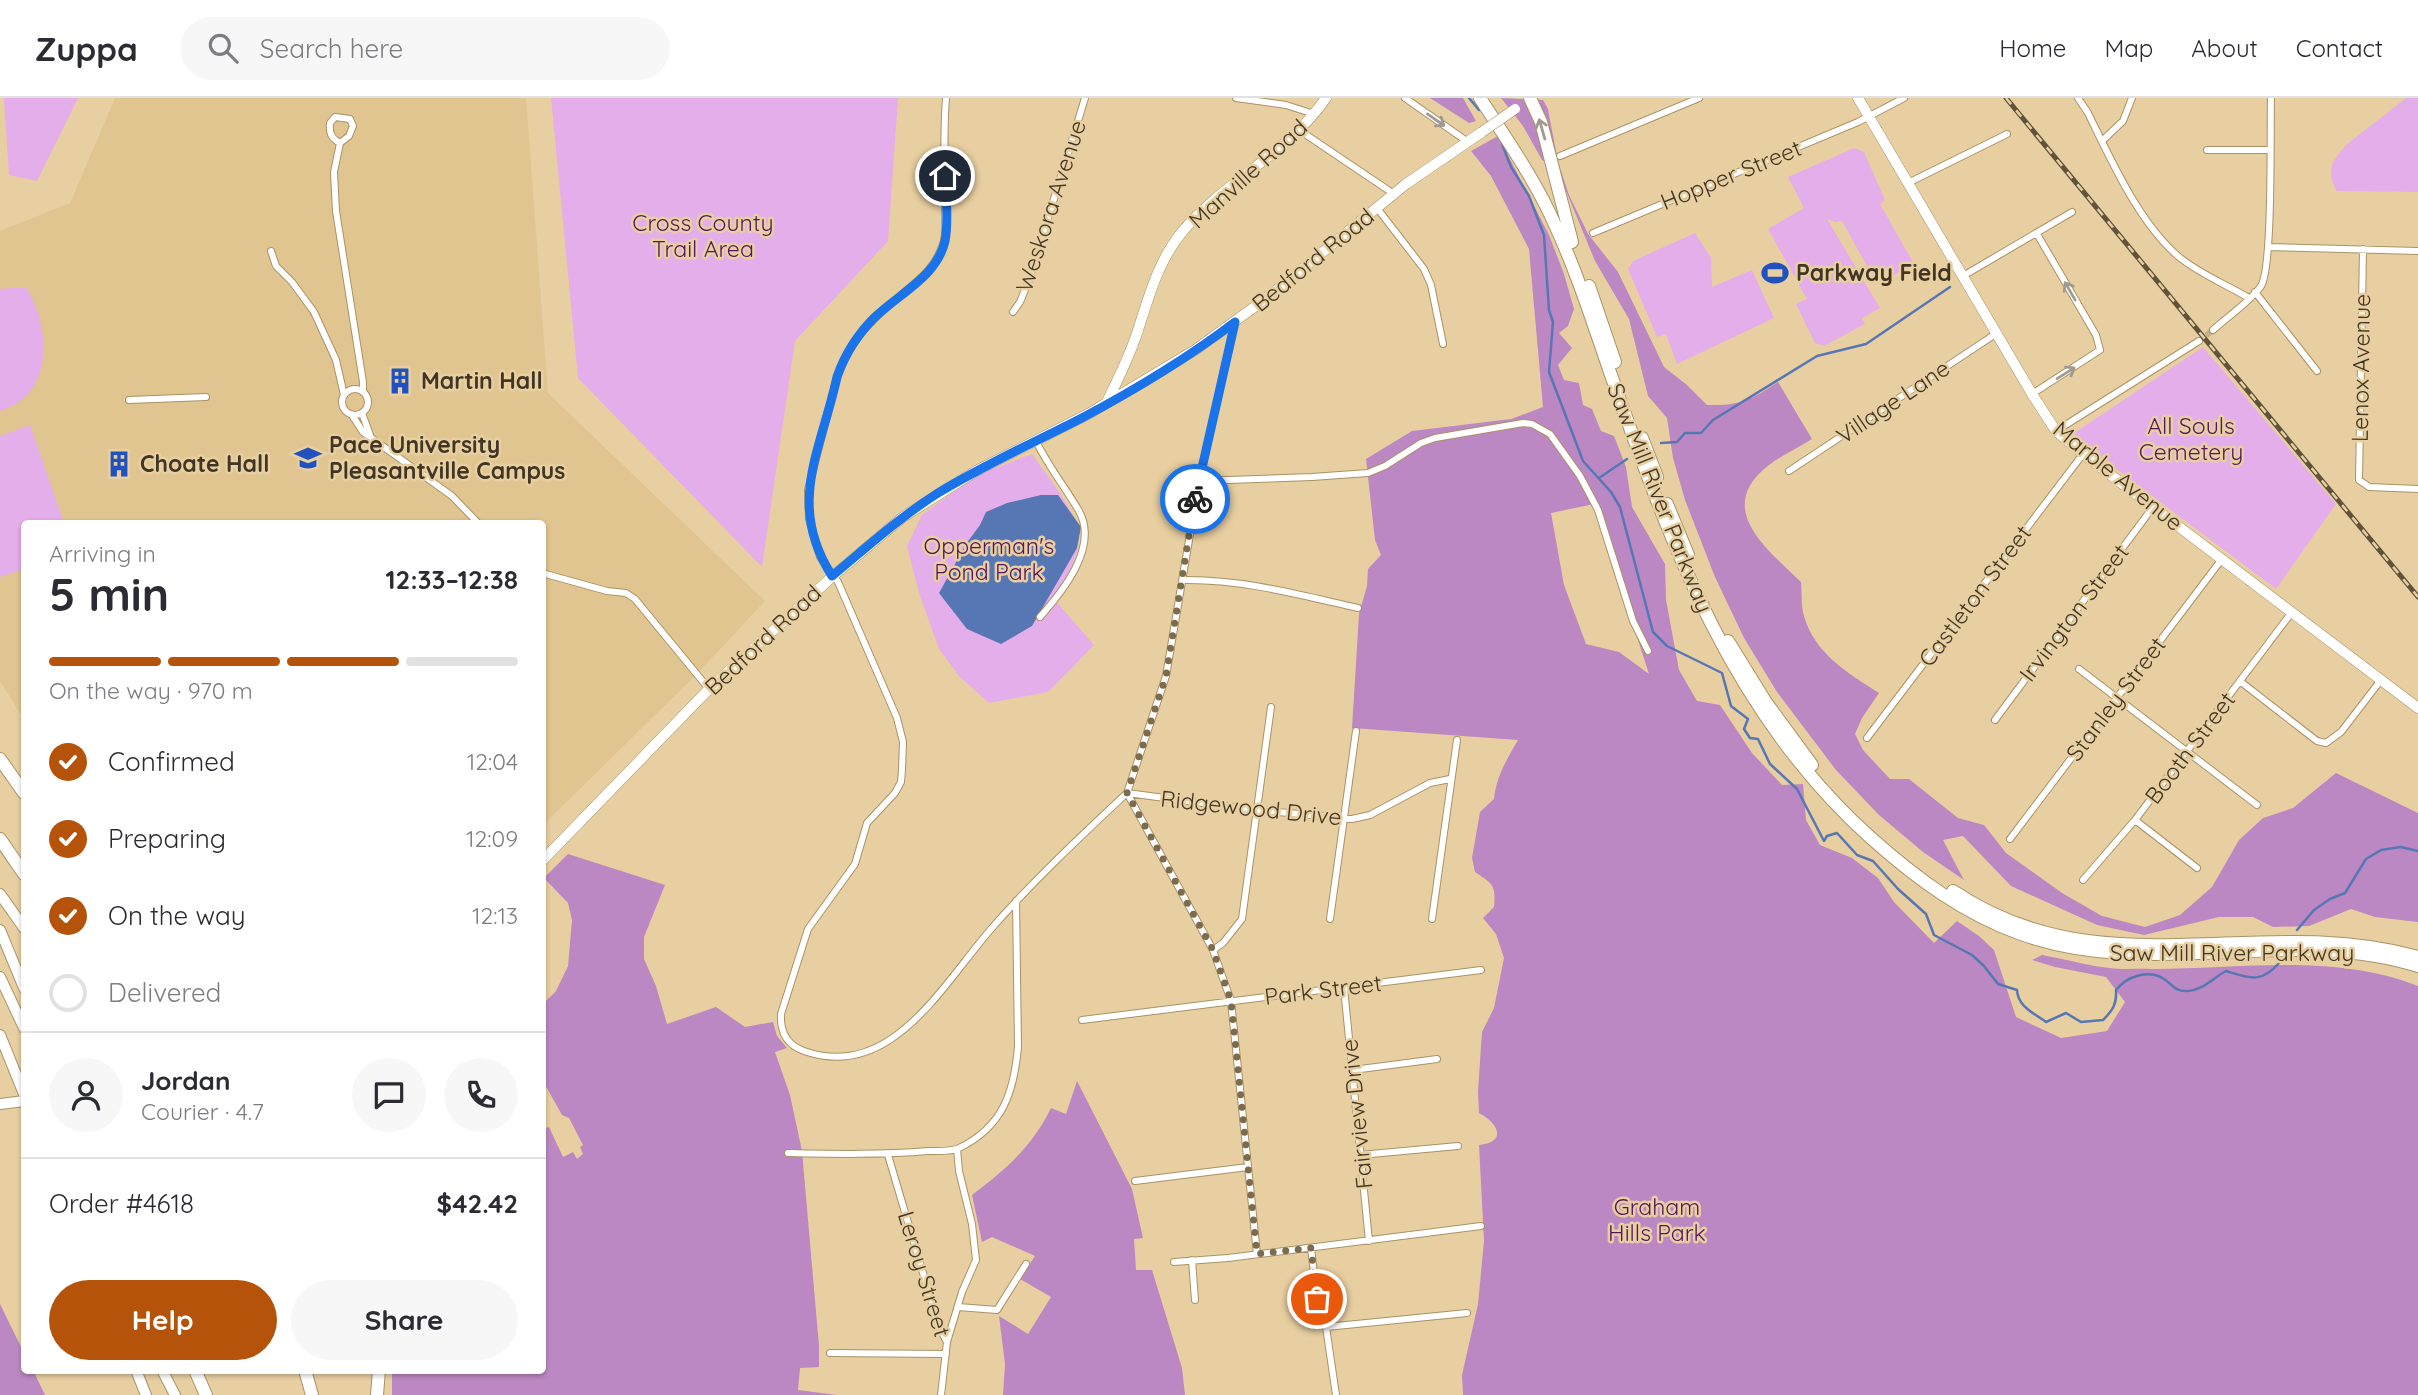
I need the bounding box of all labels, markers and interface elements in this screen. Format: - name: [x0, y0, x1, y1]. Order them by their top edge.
- search box: [180, 17, 670, 80]
- text: Zuppa: [35, 28, 138, 69]
- icon: search: [204, 29, 242, 67]
- text: Search here: [260, 32, 403, 65]
- text: Home: [1999, 33, 2066, 63]
- text: Map: [2104, 33, 2153, 63]
- text: About: [2191, 33, 2258, 63]
- text: Contact: [2296, 33, 2383, 63]
- street label: Manville Road: [1182, 113, 1313, 235]
- one-way arrow: [1426, 113, 1445, 127]
- street label: Weskora Avenue: [1009, 116, 1092, 295]
- one-way arrow: [1535, 118, 1548, 140]
- street label: Hopper Street: [1656, 133, 1806, 216]
- pin: [915, 146, 975, 206]
- icon: home: [926, 157, 964, 195]
- street label: Bedford Road: [1246, 202, 1380, 318]
- park label: Cross County Trail Area: [632, 208, 774, 263]
- sports icon: Parkway Field: [1760, 258, 1790, 288]
- place label: Parkway Field: [1796, 258, 1952, 287]
- one-way arrow: [2063, 281, 2077, 301]
- street label: Lenox Avenue: [2345, 294, 2376, 442]
- street label: Village Lane: [1831, 353, 1955, 450]
- one-way arrow: [2056, 365, 2076, 379]
- building icon: Martin Hall: [385, 366, 415, 396]
- place label: Martin Hall: [421, 366, 543, 395]
- street label: Saw Mill River Parkway: [1601, 379, 1720, 617]
- park label: All Souls Cemetery: [2139, 411, 2243, 466]
- street label: Marble Avenue: [2048, 414, 2189, 537]
- place label: Pace University Pleasantville Campus: [329, 430, 565, 485]
- school or university icon: Pace University Pleasantville Campus: [293, 443, 323, 473]
- building icon: Choate Hall: [104, 449, 134, 479]
- place label: Choate Hall: [140, 449, 269, 478]
- courier: [1160, 464, 1230, 534]
- icon: bike: [1176, 480, 1214, 518]
- street label: Castleton Street: [1912, 519, 2037, 672]
- park label: Opperman's Pond Park: [924, 531, 1054, 586]
- street label: Irvington Street: [2013, 538, 2135, 687]
- text: Arriving in: [49, 539, 156, 568]
- text: 12:33–12:38: [385, 563, 518, 596]
- text: 5 min: [49, 565, 169, 623]
- street label: Bedford Road: [698, 578, 827, 701]
- street label: Stanley Street: [2059, 631, 2172, 767]
- text: On the way · 970 m: [49, 676, 253, 705]
- street label: Booth Street: [2138, 686, 2241, 809]
- icon: check: [49, 743, 87, 781]
- text: Confirmed: [108, 745, 235, 778]
- text: 12:04: [467, 747, 518, 776]
- street label: Ridgewood Drive: [1159, 784, 1343, 831]
- icon: check: [49, 820, 87, 858]
- text: Preparing: [108, 822, 226, 855]
- text: 12:09: [466, 824, 518, 853]
- icon: check: [49, 897, 87, 935]
- text: On the way: [108, 899, 246, 932]
- text: 12:13: [472, 901, 518, 930]
- street label: Saw Mill River Parkway: [2110, 938, 2354, 967]
- street label: Park Street: [1263, 968, 1383, 1011]
- text: Delivered: [108, 976, 221, 1009]
- street label: Fairview Drive: [1334, 1038, 1379, 1190]
- button: person: [49, 1058, 123, 1132]
- button: chat: [352, 1058, 426, 1132]
- button: phone: [444, 1058, 518, 1132]
- text: Jordan: [141, 1064, 230, 1097]
- text: Courier · 4.7: [141, 1097, 264, 1126]
- text: Order #4618: [49, 1187, 194, 1220]
- text: $42.42: [437, 1187, 518, 1220]
- park label: Graham Hills Park: [1608, 1192, 1706, 1247]
- street label: Leroy Street: [892, 1208, 957, 1340]
- pin: [1287, 1269, 1347, 1329]
- button: Help: [49, 1280, 277, 1360]
- button: Share: [291, 1280, 518, 1360]
- icon: bag: [1298, 1280, 1336, 1318]

